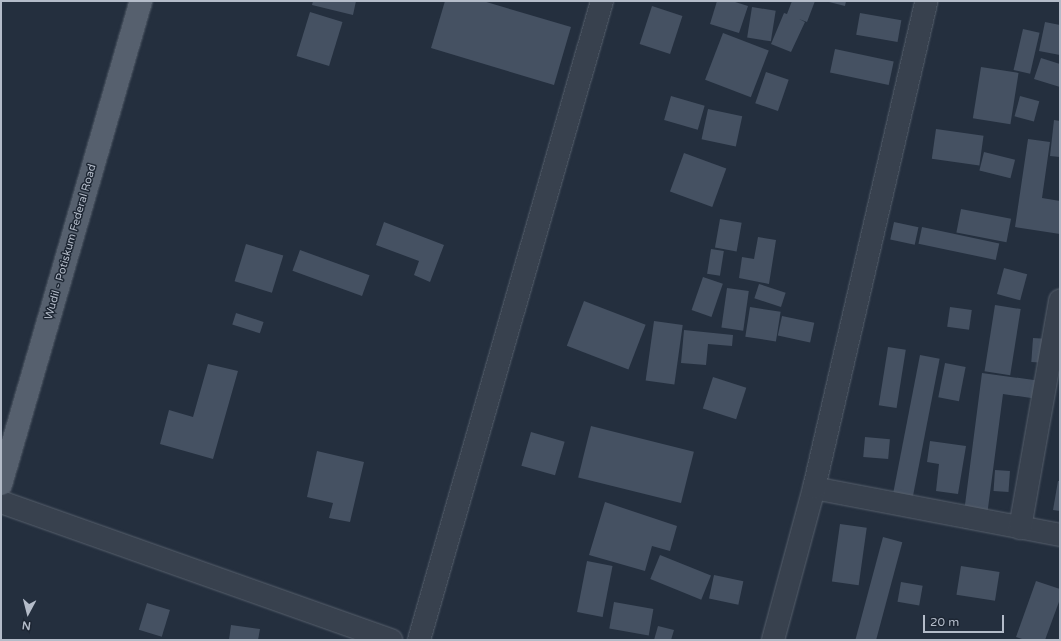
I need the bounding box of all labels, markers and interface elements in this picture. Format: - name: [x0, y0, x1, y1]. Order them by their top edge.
- street label: Wudil - Potiskum Federal Road: [42, 163, 100, 321]
- north arrow: [8, 593, 48, 633]
- scale bar: [925, 607, 1006, 633]
- text: 20 m: [930, 615, 959, 629]
- text: N: [21, 618, 32, 632]

